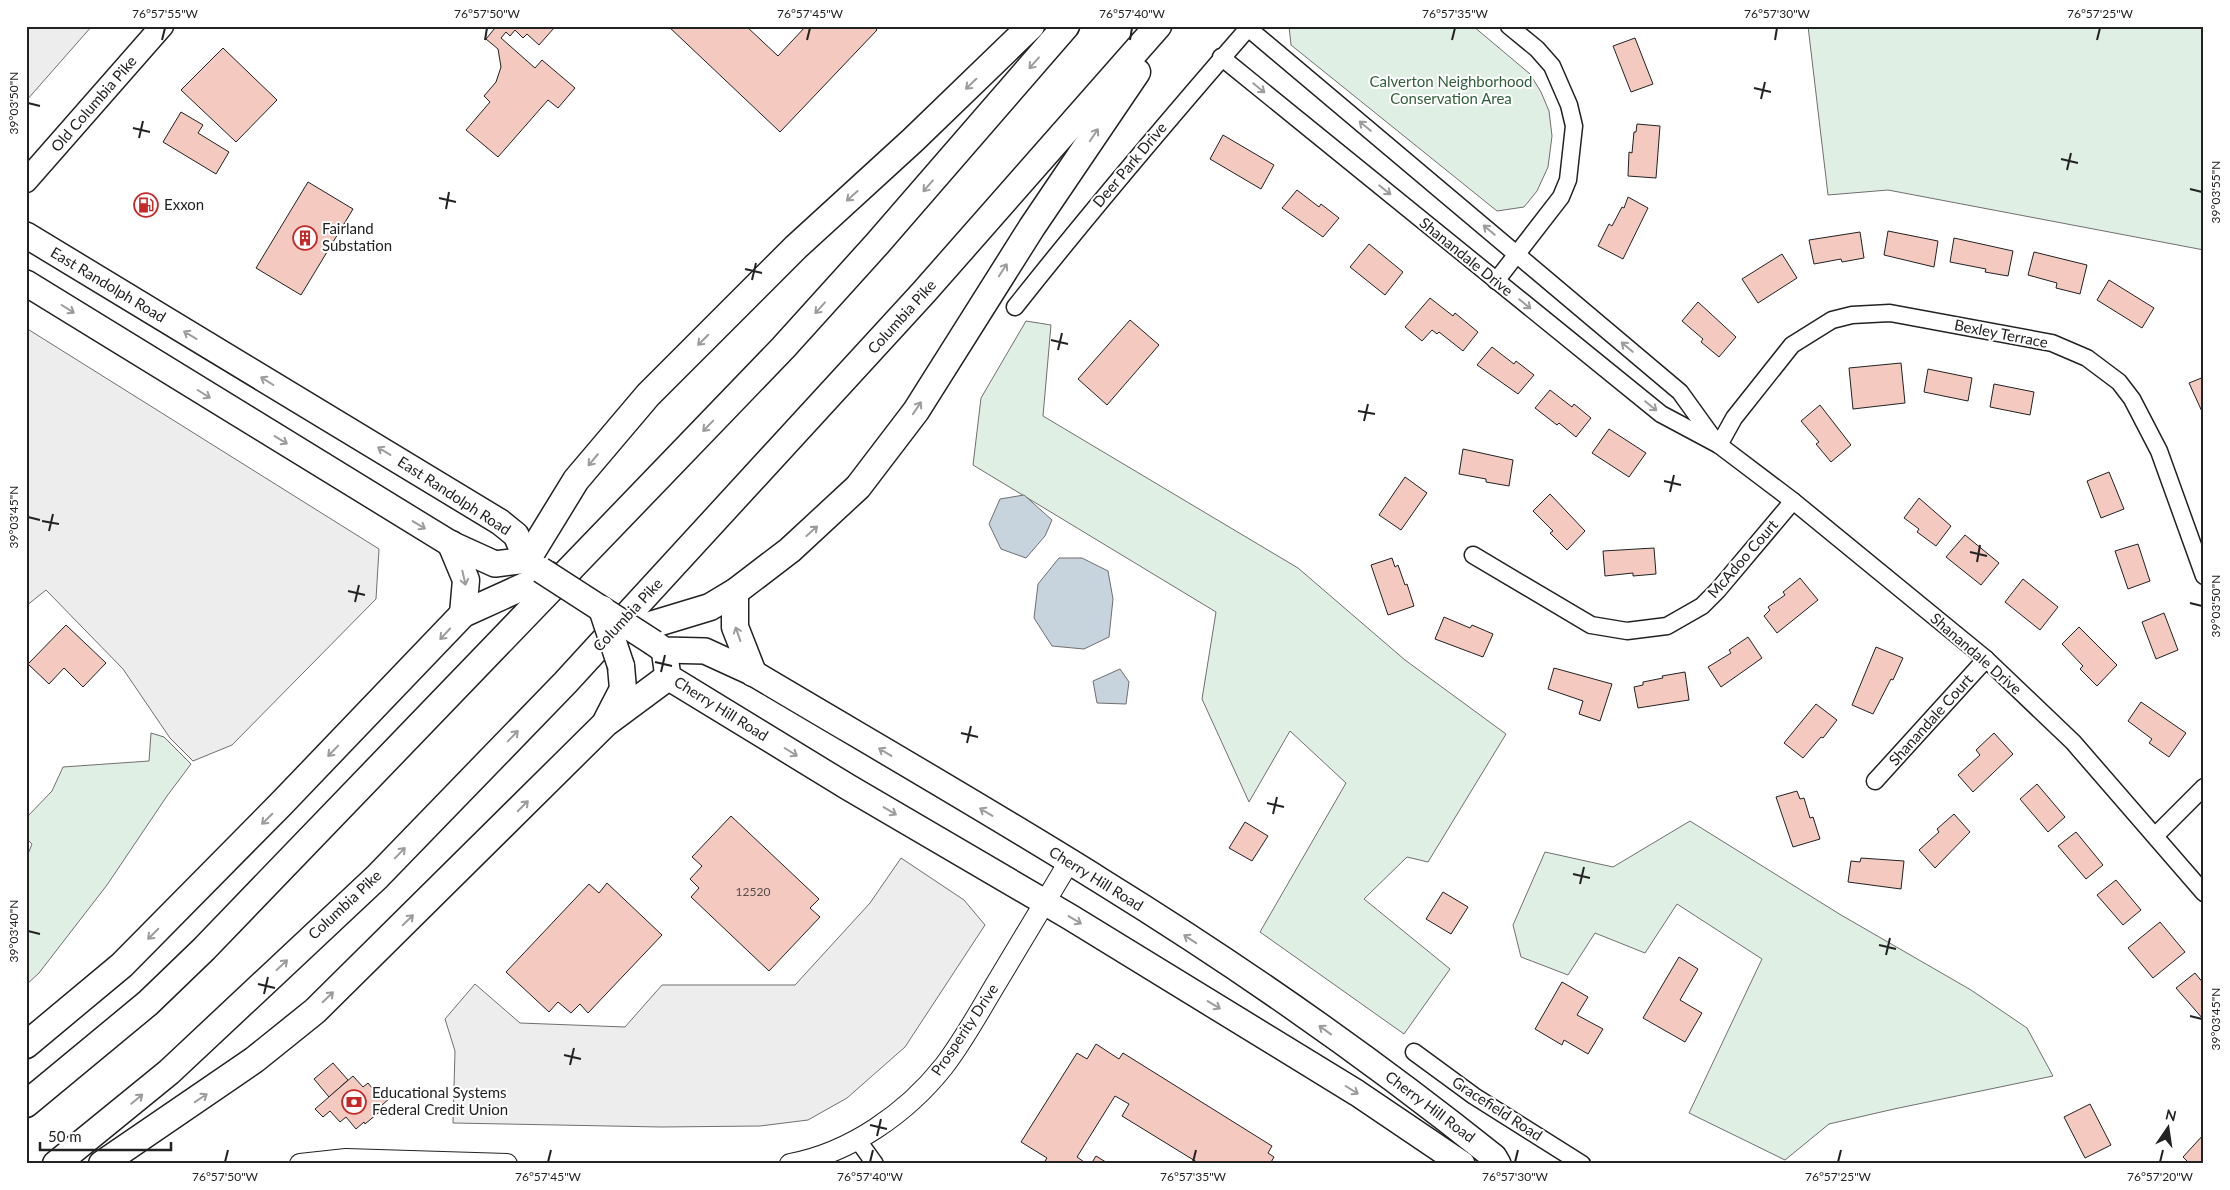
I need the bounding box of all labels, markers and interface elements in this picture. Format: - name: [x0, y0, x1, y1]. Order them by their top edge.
- text: 76°57'55"W: [132, 6, 199, 21]
- text: 76°57'50"W: [454, 6, 521, 21]
- text: 76°57'45"W: [777, 6, 844, 21]
- text: 76°57'40"W: [1099, 6, 1166, 21]
- text: 76°57'35"W: [1422, 6, 1489, 21]
- text: 76°57'30"W: [1744, 6, 1811, 21]
- text: 76°57'25"W: [2067, 6, 2134, 21]
- street label: Old Columbia Pike: [47, 52, 140, 155]
- one-way arrow: [1028, 57, 1039, 70]
- text: 39°03'50"N: [6, 72, 21, 134]
- park label: Calverton Neighborhood Conservation Area: [1369, 72, 1533, 107]
- one-way arrow: [965, 78, 977, 90]
- one-way arrow: [1252, 82, 1265, 93]
- street label: Deer Park Drive: [1089, 118, 1170, 210]
- one-way arrow: [1358, 120, 1371, 132]
- one-way arrow: [1088, 128, 1099, 142]
- text: 39°03'55"N: [2208, 161, 2223, 223]
- one-way arrow: [922, 180, 933, 193]
- one-way arrow: [1378, 185, 1391, 196]
- one-way arrow: [846, 190, 859, 202]
- fuel station icon: Exxon: [133, 192, 159, 218]
- place label: Exxon: [164, 195, 204, 213]
- street label: Shanandale Drive: [1416, 213, 1517, 299]
- place label: Fairland Substation: [322, 219, 392, 254]
- building icon: Fairland Substation: [292, 225, 318, 251]
- one-way arrow: [1483, 225, 1496, 236]
- street label: East Randolph Road: [48, 243, 169, 326]
- one-way arrow: [999, 264, 1009, 278]
- street label: Columbia Pike: [863, 275, 939, 357]
- one-way arrow: [1518, 298, 1531, 309]
- one-way arrow: [814, 301, 825, 314]
- one-way arrow: [60, 304, 74, 314]
- street label: Bexley Terrace: [1953, 315, 2050, 351]
- one-way arrow: [183, 329, 197, 339]
- one-way arrow: [697, 334, 709, 346]
- one-way arrow: [1620, 341, 1633, 352]
- one-way arrow: [261, 375, 275, 385]
- one-way arrow: [197, 389, 211, 399]
- one-way arrow: [912, 401, 922, 415]
- one-way arrow: [1644, 401, 1657, 412]
- one-way arrow: [702, 419, 714, 432]
- one-way arrow: [273, 436, 287, 446]
- one-way arrow: [377, 446, 391, 456]
- street label: East Randolph Road: [395, 452, 514, 538]
- one-way arrow: [587, 453, 599, 466]
- text: 39°03'45"N: [6, 486, 21, 548]
- street label: McAdoo Court: [1703, 515, 1781, 601]
- one-way arrow: [412, 520, 426, 530]
- one-way arrow: [805, 525, 818, 537]
- one-way arrow: [459, 570, 469, 586]
- street label: Columbia Pike: [589, 574, 666, 655]
- text: 39°03'50"N: [2208, 575, 2223, 637]
- street label: Shanandale Drive: [1927, 609, 2026, 698]
- one-way arrow: [733, 626, 742, 642]
- one-way arrow: [439, 627, 451, 640]
- street label: Shanandale Court: [1885, 669, 1976, 769]
- street label: Cherry Hill Road: [671, 672, 772, 744]
- one-way arrow: [507, 730, 519, 743]
- one-way arrow: [327, 745, 339, 757]
- one-way arrow: [784, 746, 798, 757]
- one-way arrow: [879, 747, 893, 757]
- one-way arrow: [517, 800, 529, 812]
- one-way arrow: [882, 807, 896, 817]
- one-way arrow: [979, 807, 993, 817]
- one-way arrow: [261, 813, 273, 825]
- street label: Cherry Hill Road: [1046, 842, 1147, 914]
- one-way arrow: [394, 847, 406, 859]
- street label: Columbia Pike: [304, 866, 385, 943]
- house number: 12520: [736, 884, 770, 899]
- text: 39°03'40"N: [6, 900, 21, 962]
- one-way arrow: [401, 914, 414, 926]
- one-way arrow: [1068, 916, 1082, 926]
- one-way arrow: [147, 928, 159, 940]
- one-way arrow: [1184, 934, 1198, 944]
- one-way arrow: [275, 959, 288, 971]
- street label: Prosperity Drive: [927, 980, 1002, 1079]
- text: 39°03'45"N: [2208, 988, 2223, 1050]
- one-way arrow: [322, 991, 335, 1003]
- one-way arrow: [1206, 1000, 1220, 1010]
- one-way arrow: [1318, 1025, 1332, 1035]
- street label: Cherry Hill Road: [1382, 1067, 1479, 1146]
- street label: Gracefield Road: [1449, 1072, 1546, 1144]
- place label: Educational Systems Federal Credit Union: [372, 1083, 508, 1118]
- one-way arrow: [1345, 1085, 1359, 1095]
- bank icon: Educational Systems Federal Credit Union: [341, 1089, 367, 1115]
- one-way arrow: [130, 1093, 143, 1104]
- one-way arrow: [193, 1093, 207, 1103]
- north arrow: [2142, 1102, 2192, 1152]
- text: N: [2164, 1105, 2178, 1124]
- scale bar: [40, 1120, 171, 1152]
- text: 50 m: [48, 1127, 82, 1145]
- text: 76°57'50"W: [192, 1169, 259, 1184]
- text: 76°57'45"W: [515, 1169, 582, 1184]
- text: 76°57'40"W: [837, 1169, 904, 1184]
- text: 76°57'35"W: [1160, 1169, 1227, 1184]
- text: 76°57'30"W: [1482, 1169, 1549, 1184]
- text: 76°57'25"W: [1805, 1169, 1872, 1184]
- text: 76°57'20"W: [2127, 1169, 2194, 1184]

